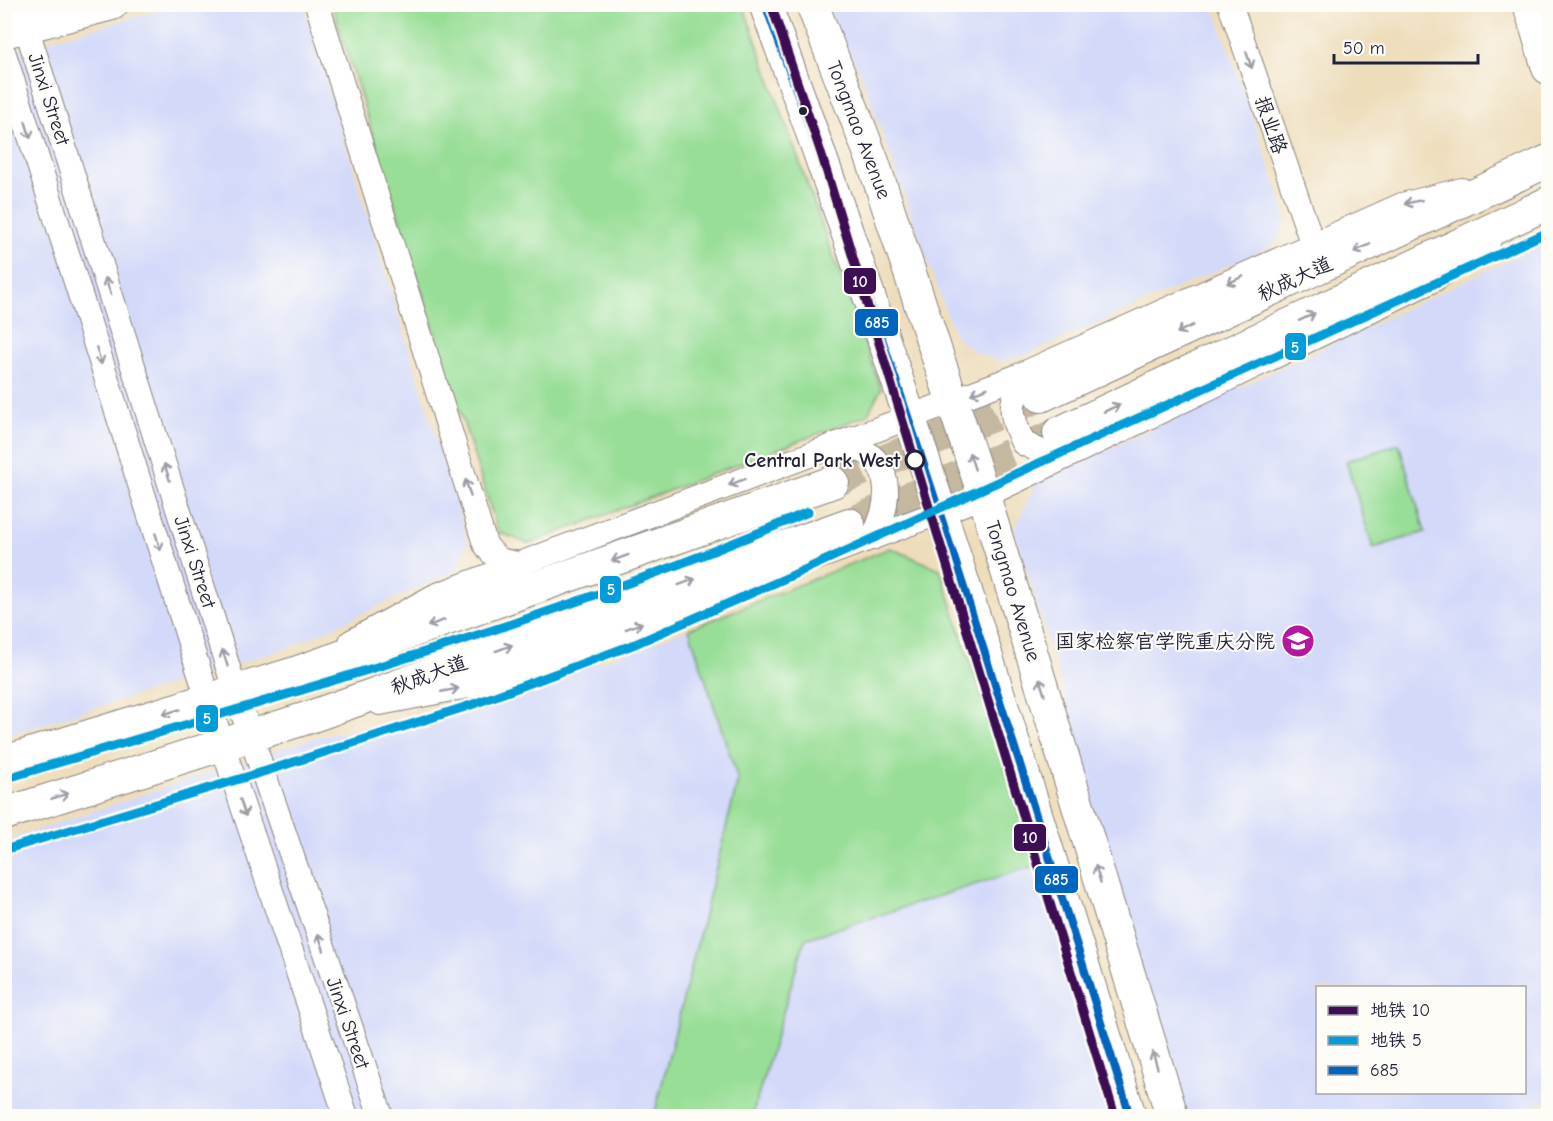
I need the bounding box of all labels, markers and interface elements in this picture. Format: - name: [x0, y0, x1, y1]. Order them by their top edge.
- scale bar: [1334, 27, 1478, 65]
- text: 50 m: [1343, 38, 1385, 59]
- street label: Jinxi Street: [23, 50, 75, 149]
- one-way arrow: [1244, 50, 1255, 69]
- street label: Tongmao Avenue: [822, 58, 896, 202]
- street label: 报业路: [1250, 93, 1292, 158]
- unlabelled marker: [797, 105, 809, 117]
- one-way arrow: [23, 120, 34, 139]
- one-way arrow: [1404, 197, 1423, 208]
- one-way arrow: [1354, 242, 1372, 254]
- street label: 秋成大道: [1254, 252, 1336, 306]
- line badge: 10: [843, 267, 877, 295]
- text: 10: [852, 273, 868, 291]
- one-way arrow: [1226, 274, 1244, 286]
- one-way arrow: [102, 277, 113, 296]
- line badge: 685: [854, 308, 899, 337]
- one-way arrow: [1298, 310, 1316, 322]
- text: 685: [864, 314, 890, 332]
- one-way arrow: [1176, 325, 1194, 336]
- line badge: 5: [1284, 332, 1307, 361]
- text: 5: [1291, 339, 1299, 357]
- one-way arrow: [95, 346, 106, 365]
- one-way arrow: [970, 386, 989, 397]
- one-way arrow: [1102, 402, 1120, 414]
- place label: Central Park West: [744, 449, 900, 472]
- marker: Central Park West: [905, 450, 925, 470]
- one-way arrow: [966, 452, 977, 471]
- one-way arrow: [161, 463, 172, 482]
- one-way arrow: [729, 477, 747, 488]
- one-way arrow: [462, 479, 473, 498]
- street label: Jinxi Street: [169, 513, 221, 612]
- street label: Tongmao Avenue: [981, 518, 1045, 664]
- one-way arrow: [153, 532, 164, 551]
- one-way arrow: [611, 553, 630, 564]
- line badge: 5: [599, 575, 622, 604]
- one-way arrow: [677, 575, 696, 586]
- text: 5: [607, 581, 615, 599]
- one-way arrow: [427, 619, 446, 630]
- one-way arrow: [624, 620, 642, 631]
- school or university icon: 国家检察官学院重庆分院: [1280, 623, 1316, 659]
- place label: 国家检察官学院重庆分院: [1055, 630, 1275, 653]
- one-way arrow: [494, 641, 513, 652]
- one-way arrow: [219, 649, 230, 668]
- street label: 秋成大道: [387, 651, 471, 699]
- one-way arrow: [1036, 678, 1047, 697]
- one-way arrow: [439, 684, 459, 695]
- line badge: 5: [195, 704, 219, 733]
- one-way arrow: [162, 707, 181, 718]
- text: 5: [203, 710, 211, 728]
- one-way arrow: [50, 790, 69, 801]
- one-way arrow: [238, 798, 249, 816]
- line badge: 10: [1013, 823, 1047, 852]
- text: 10: [1022, 829, 1038, 847]
- line badge: 685: [1034, 865, 1079, 894]
- one-way arrow: [1092, 865, 1103, 884]
- text: 685: [1043, 871, 1069, 889]
- one-way arrow: [314, 933, 325, 952]
- street label: Jinxi Street: [322, 974, 375, 1073]
- legend: [1316, 986, 1526, 1094]
- text: 地铁 10: [1370, 1000, 1430, 1021]
- text: 地铁 5: [1370, 1030, 1422, 1051]
- one-way arrow: [1149, 1051, 1160, 1070]
- text: 685: [1370, 1060, 1399, 1081]

